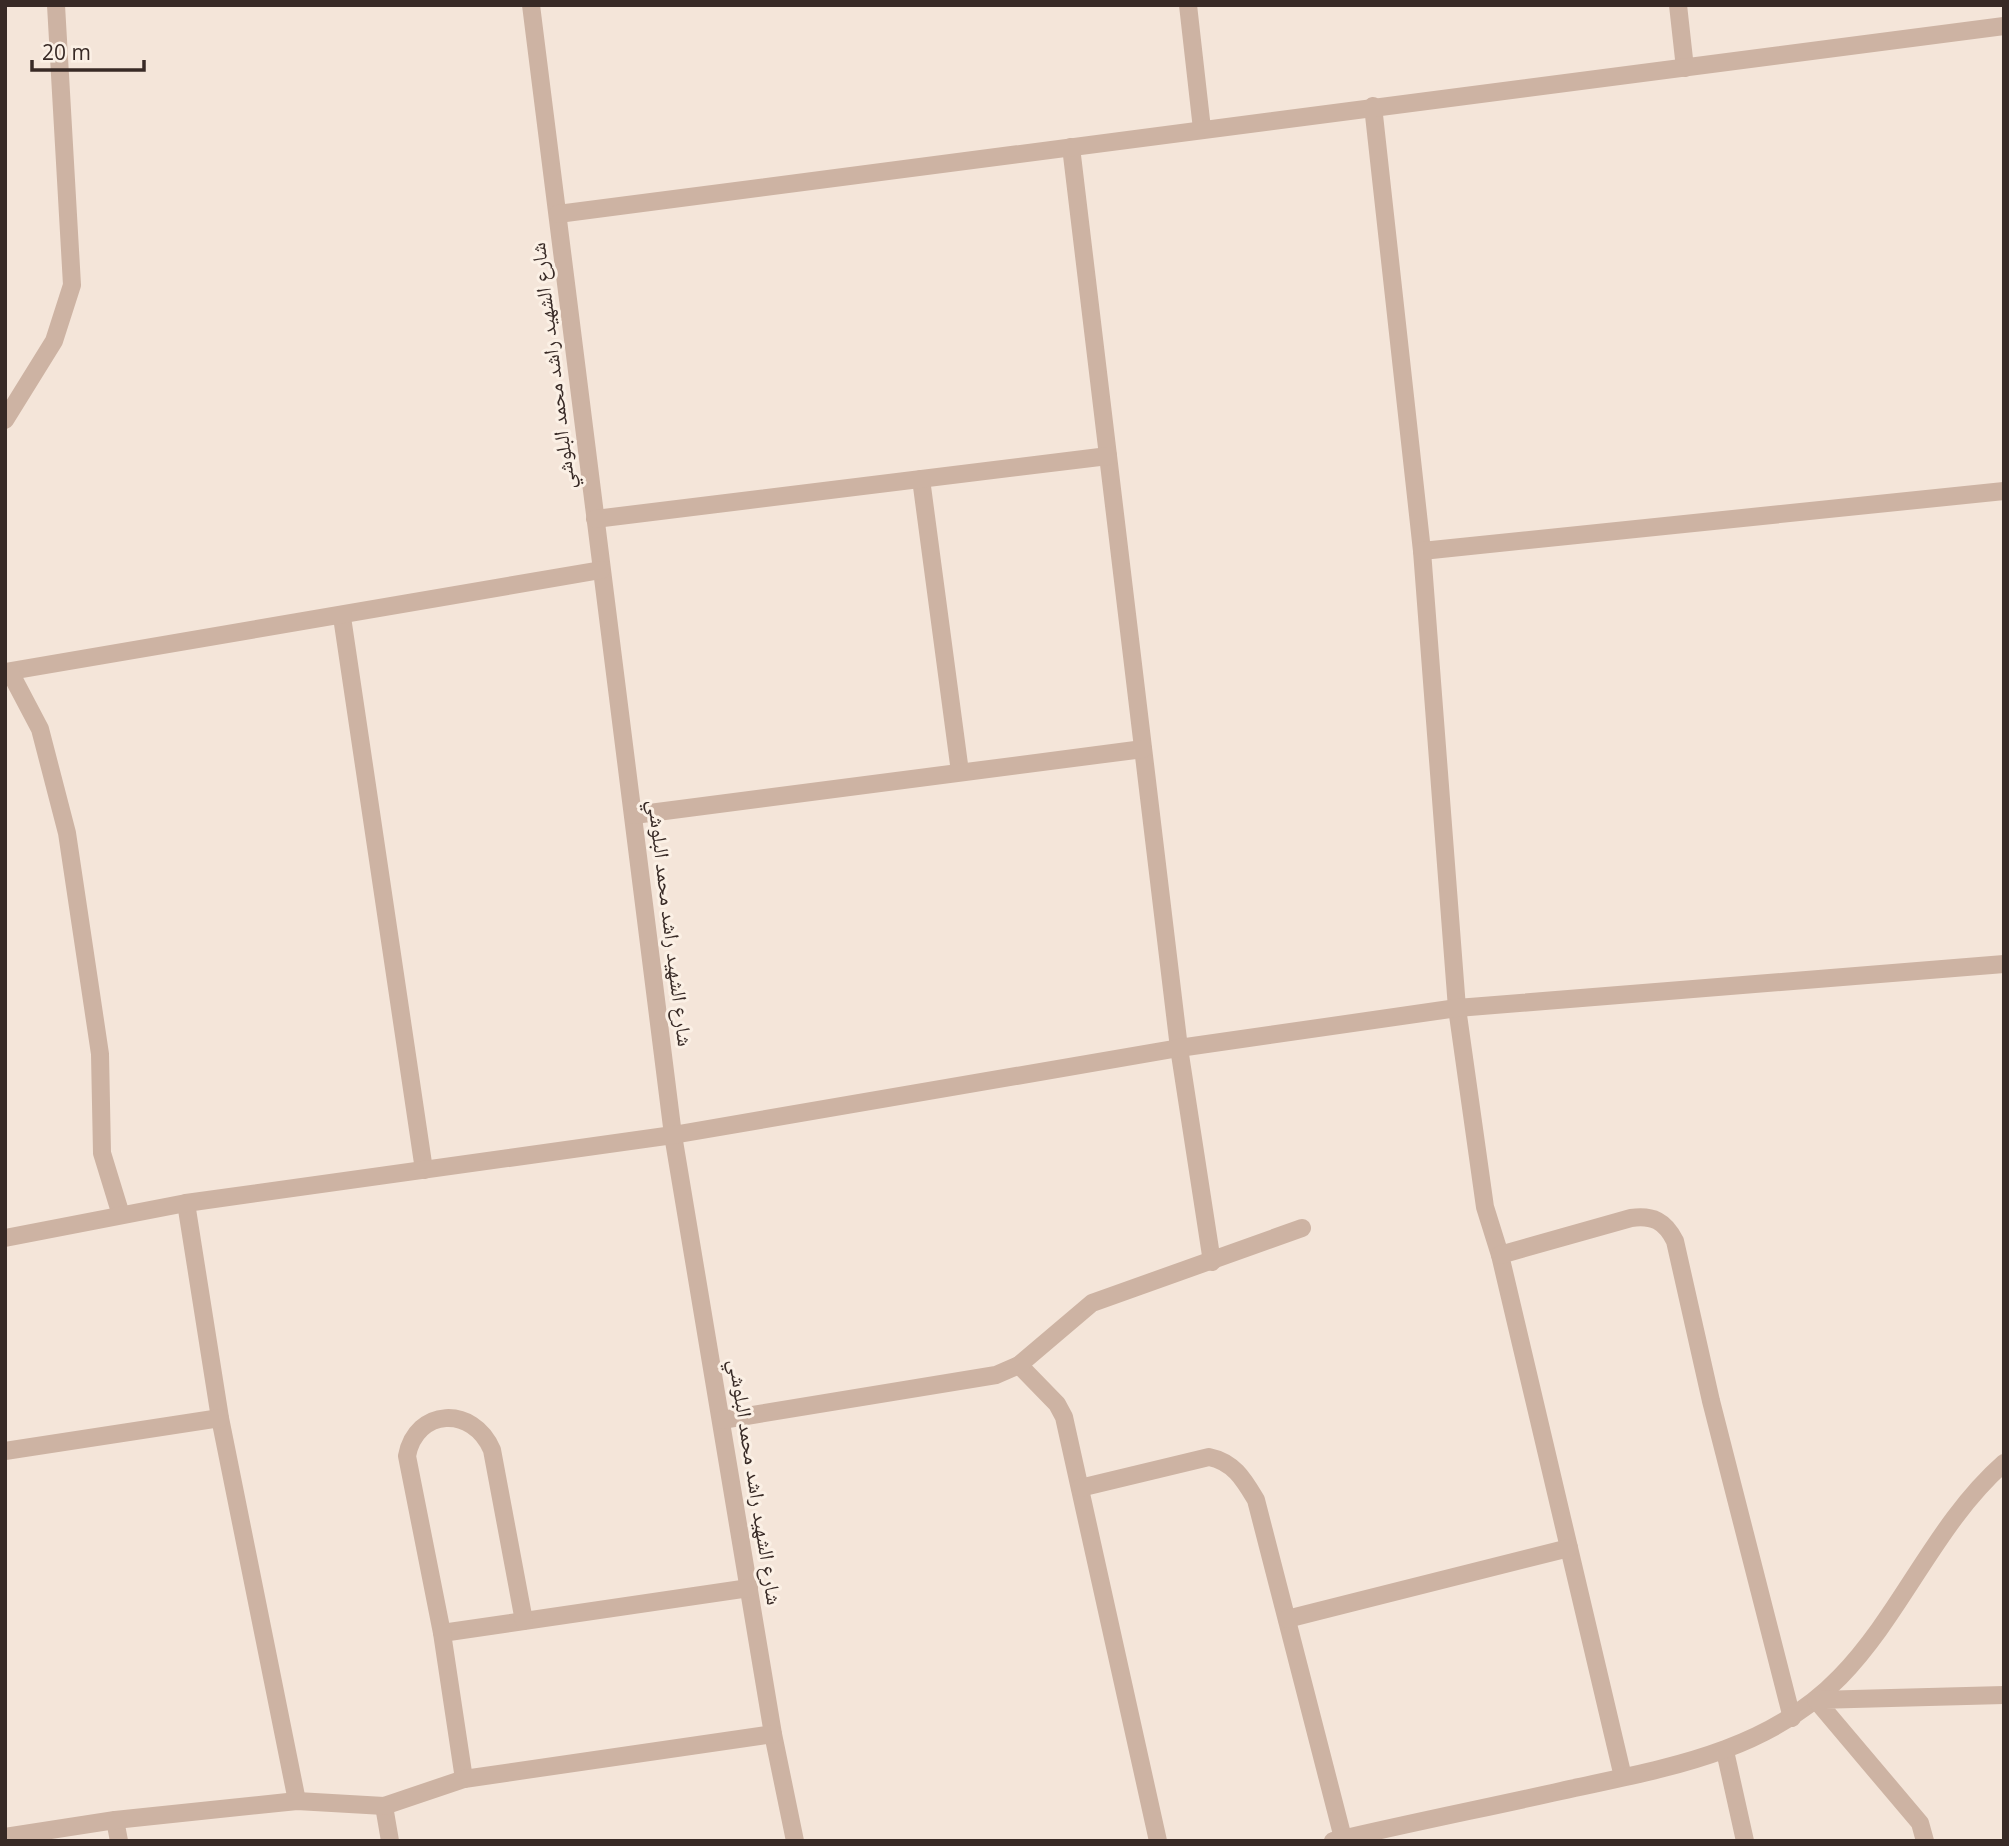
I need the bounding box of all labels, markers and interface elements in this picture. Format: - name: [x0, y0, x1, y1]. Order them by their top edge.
- scale bar: [32, 28, 144, 72]
- text: 20 m: [42, 38, 91, 66]
- street label: شارع الشهيد راشد محمد البلوشي: [523, 241, 584, 491]
- street label: شارع الشهيد راشد محمد البلوشي: [639, 798, 700, 1048]
- street label: شارع الشهيد راشد محمد البلوشي: [719, 1357, 789, 1607]

